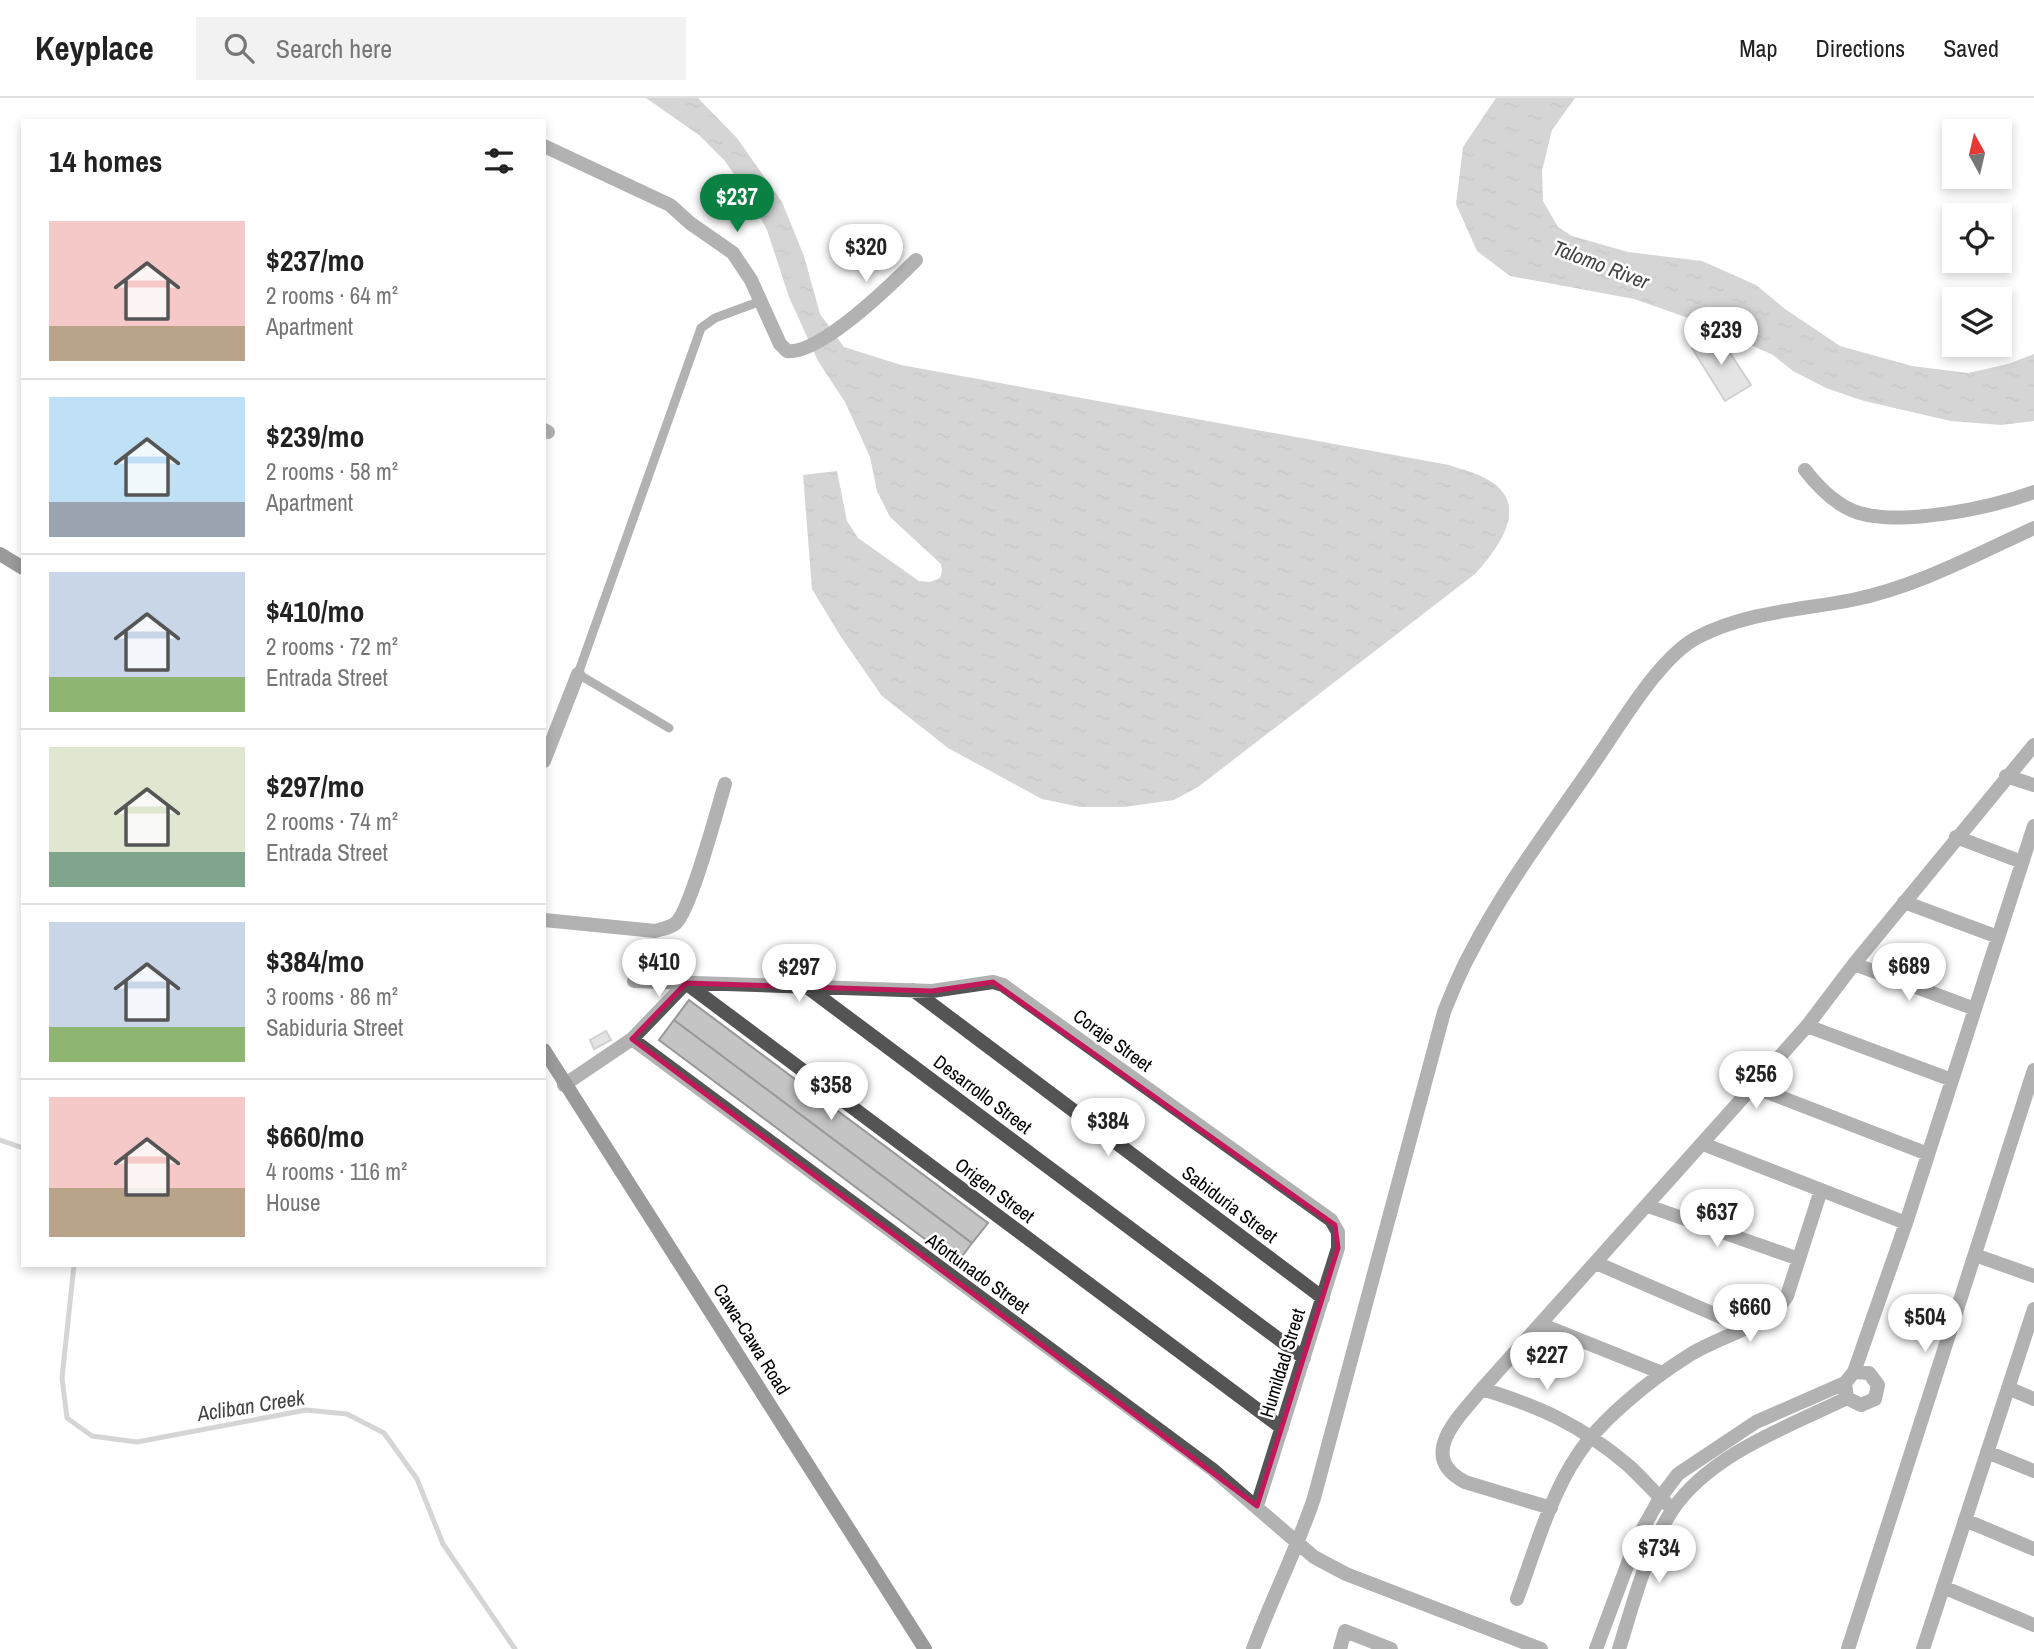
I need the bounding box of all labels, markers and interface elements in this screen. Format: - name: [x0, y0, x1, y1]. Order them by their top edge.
- search box: [196, 17, 686, 80]
- text: Keyplace: [35, 26, 154, 70]
- icon: search: [220, 29, 258, 67]
- text: Search here: [276, 31, 392, 66]
- text: Map: [1739, 32, 1777, 64]
- text: Directions: [1815, 32, 1905, 64]
- text: Saved: [1943, 32, 1999, 64]
- north arrow: [1942, 119, 2012, 189]
- map controls: [1942, 119, 2012, 357]
- text: 14 homes: [49, 141, 163, 181]
- icon: filters: [480, 142, 518, 180]
- pin: $237: [696, 174, 778, 234]
- text: $237: [716, 181, 758, 212]
- button: locate: [1942, 203, 2012, 273]
- pin: $320: [825, 225, 907, 284]
- text: $320: [845, 231, 887, 262]
- water label: Talomo River: [1549, 233, 1655, 297]
- text: $237/mo: [266, 240, 364, 280]
- icon: home: [105, 249, 189, 333]
- text: 2 rooms · 64 m²: [266, 280, 398, 311]
- button: layers: [1942, 287, 2012, 357]
- pin: $239: [1680, 308, 1762, 367]
- text: Apartment: [266, 311, 353, 342]
- text: $239: [1700, 314, 1742, 345]
- text: $239/mo: [266, 416, 364, 456]
- icon: home: [105, 425, 189, 509]
- text: 2 rooms · 58 m²: [266, 456, 398, 487]
- text: Apartment: [266, 487, 353, 518]
- text: $410/mo: [266, 591, 364, 631]
- icon: home: [105, 600, 189, 684]
- text: 2 rooms · 72 m²: [266, 631, 398, 662]
- text: Entrada Street: [266, 662, 388, 693]
- text: $297/mo: [266, 766, 364, 806]
- icon: home: [105, 775, 189, 859]
- text: 2 rooms · 74 m²: [266, 806, 398, 837]
- text: Entrada Street: [266, 837, 388, 868]
- pin: $410: [618, 940, 700, 999]
- text: $384/mo: [266, 941, 364, 981]
- pin: $297: [758, 944, 840, 1004]
- pin: $689: [1868, 944, 1950, 1003]
- text: $410: [638, 946, 680, 977]
- icon: home: [105, 950, 189, 1034]
- text: $689: [1888, 950, 1930, 981]
- text: $297: [778, 951, 820, 982]
- text: 3 rooms · 86 m²: [266, 981, 398, 1012]
- street label: Coraje Street: [1068, 1003, 1158, 1078]
- text: Sabiduria Street: [266, 1012, 403, 1043]
- street label: Desarrollo Street: [928, 1048, 1038, 1140]
- pin: $256: [1715, 1052, 1797, 1111]
- text: $256: [1735, 1058, 1777, 1089]
- pin: $358: [790, 1062, 872, 1122]
- text: $358: [810, 1069, 852, 1100]
- pin: $384: [1067, 1098, 1149, 1158]
- text: $384: [1087, 1105, 1129, 1136]
- text: $660/mo: [266, 1116, 364, 1156]
- icon: home: [105, 1125, 189, 1209]
- street label: Origen Street: [950, 1151, 1041, 1229]
- text: 4 rooms · 116 m²: [266, 1156, 407, 1187]
- street label: Sabiduria Street: [1177, 1159, 1284, 1249]
- text: House: [266, 1187, 321, 1218]
- pin: $637: [1676, 1190, 1758, 1249]
- text: $637: [1696, 1196, 1738, 1227]
- street label: Afortunado Street: [920, 1226, 1036, 1320]
- street label: Cawa-Cawa Road: [707, 1279, 797, 1399]
- pin: $660: [1709, 1284, 1791, 1344]
- text: $660: [1729, 1291, 1771, 1322]
- pin: $504: [1884, 1294, 1966, 1354]
- text: $504: [1904, 1301, 1946, 1332]
- street label: Humildad Street: [1253, 1305, 1311, 1421]
- pin: $227: [1506, 1332, 1588, 1392]
- text: $227: [1526, 1339, 1568, 1370]
- water label: Acliban Creek: [194, 1383, 308, 1428]
- pin: $734: [1618, 1526, 1700, 1585]
- text: $734: [1638, 1532, 1680, 1563]

